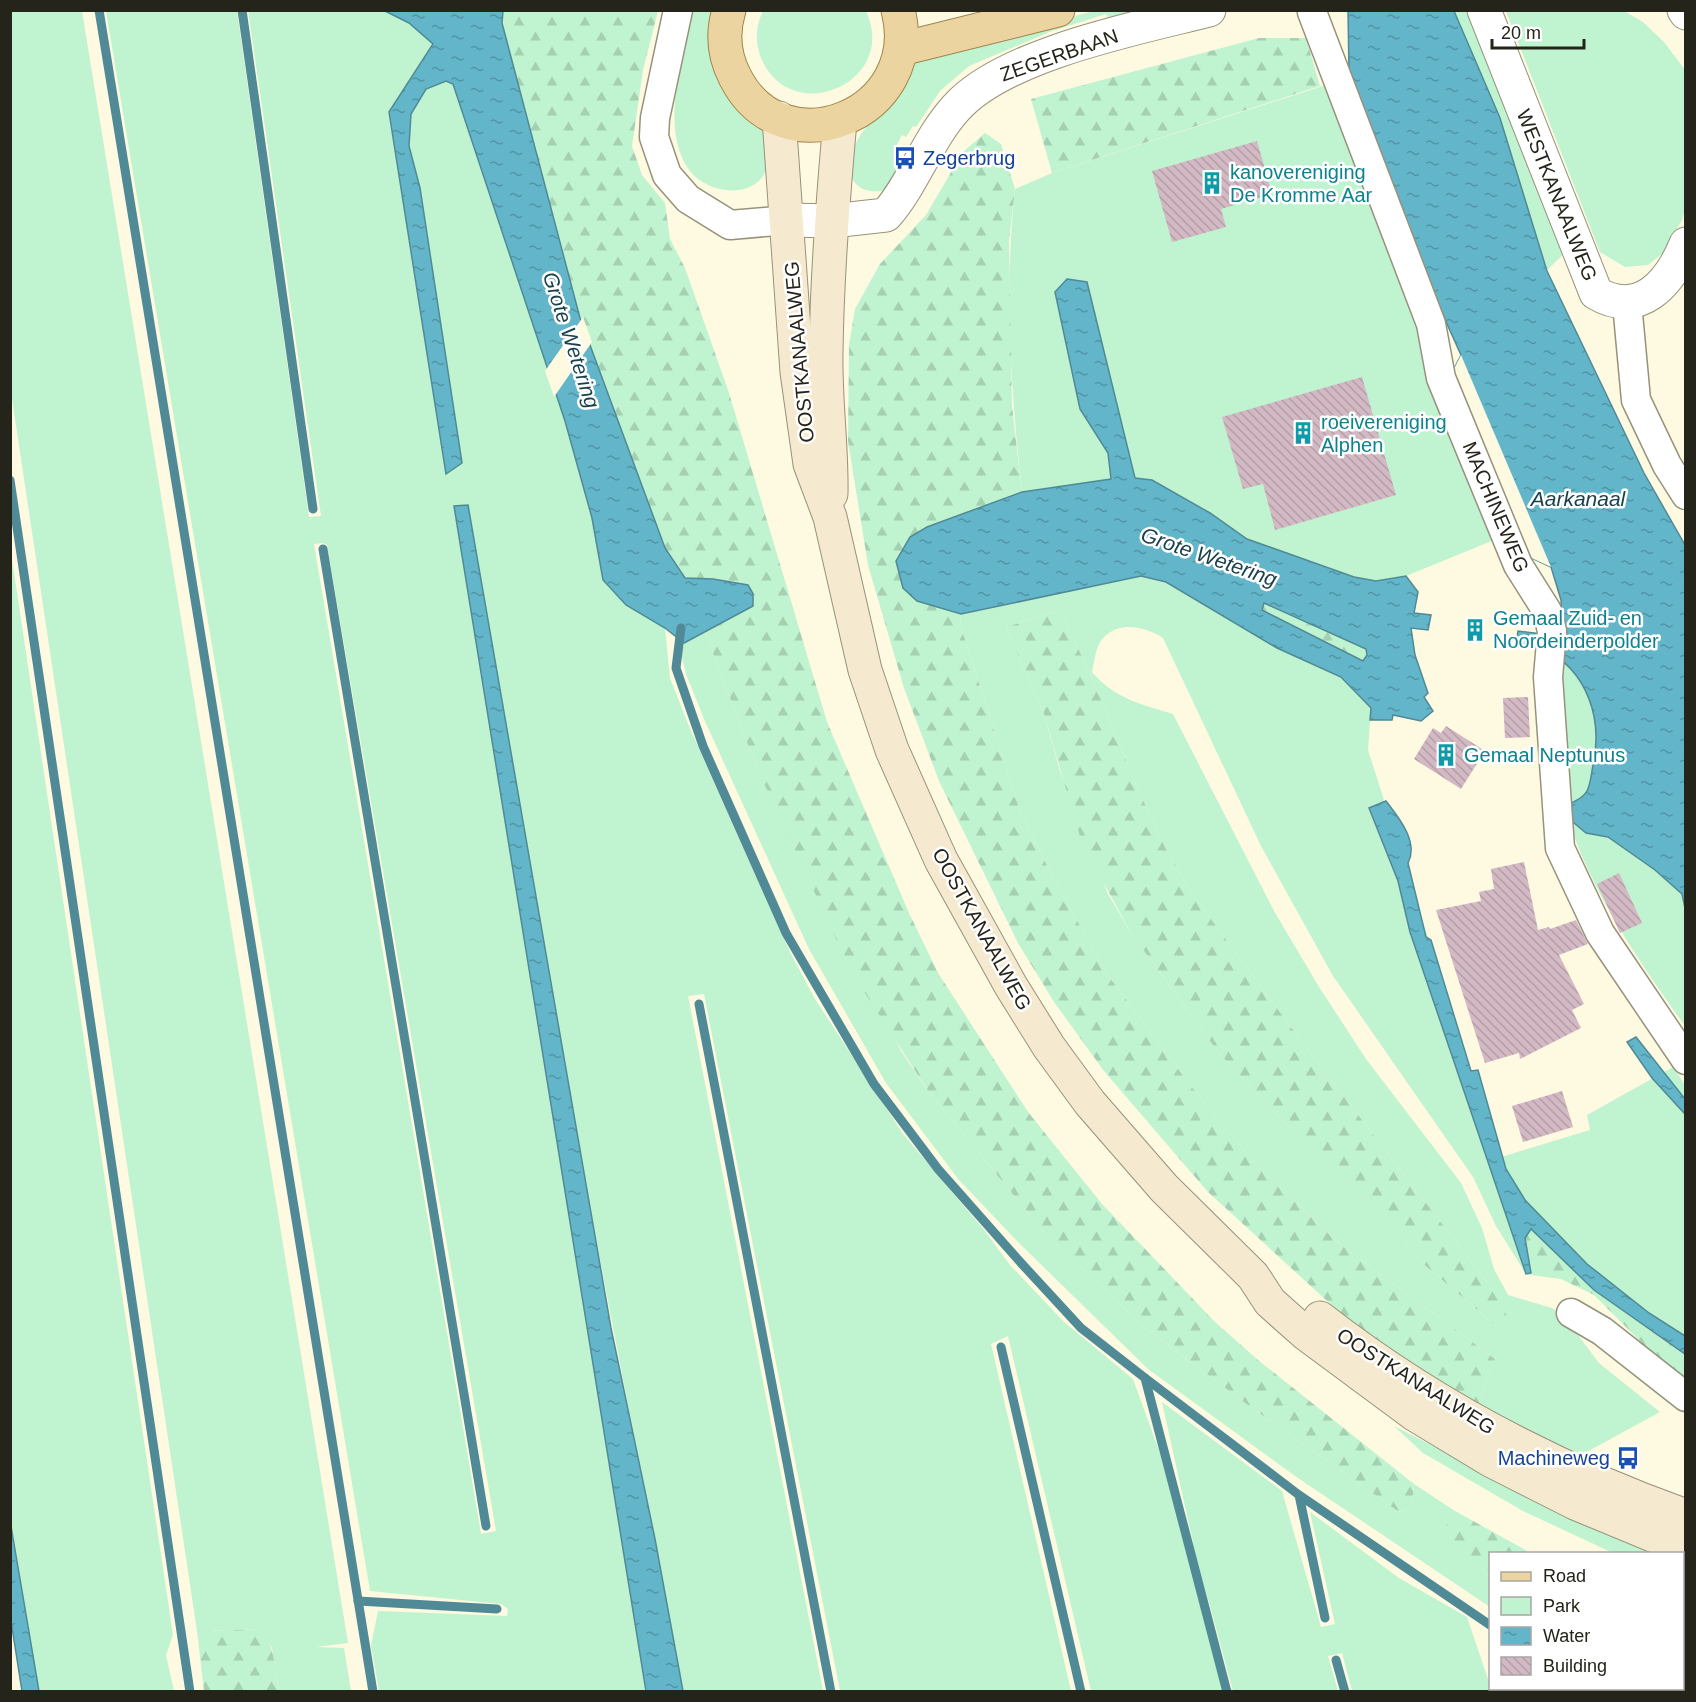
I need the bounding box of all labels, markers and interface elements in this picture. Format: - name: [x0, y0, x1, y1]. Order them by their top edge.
- scale bar: [1492, 12, 1584, 50]
- text: 20 m: [1501, 23, 1541, 43]
- street label: ZEGERBAAN: [997, 25, 1121, 85]
- street label: WESTKANAALWEG: [1513, 106, 1601, 284]
- bus stop icon: Zegerbrug: [892, 145, 918, 171]
- place label: Zegerbrug: [923, 147, 1015, 169]
- place label: kanovereniging De Kromme Aar: [1230, 161, 1373, 206]
- building icon: kanovereniging De Kromme Aar: [1199, 170, 1225, 196]
- street label: OOSTKANAALWEG: [780, 260, 818, 444]
- water label: Grote Wetering: [539, 269, 604, 411]
- place label: roeivereniging Alphen: [1321, 411, 1447, 456]
- building icon: roeivereniging Alphen: [1290, 420, 1316, 446]
- street label: MACHINEWEG: [1459, 438, 1533, 576]
- water label: Aarkanaal: [1529, 487, 1627, 510]
- water label: Grote Wetering: [1138, 523, 1280, 591]
- place label: Gemaal Zuid- en Noordeinderpolder: [1493, 607, 1659, 652]
- building icon: Gemaal Zuid- en Noordeinderpolder: [1462, 617, 1488, 643]
- building icon: Gemaal Neptunus: [1433, 742, 1459, 768]
- place label: Gemaal Neptunus: [1464, 744, 1625, 766]
- street label: OOSTKANAALWEG: [928, 844, 1036, 1014]
- street label: OOSTKANAALWEG: [1333, 1323, 1499, 1439]
- bus stop icon: Machineweg: [1615, 1445, 1641, 1471]
- place label: Machineweg: [1498, 1447, 1610, 1469]
- legend: [1489, 1552, 1684, 1690]
- text: Road: [1543, 1566, 1586, 1586]
- text: Park: [1543, 1596, 1581, 1616]
- text: Water: [1543, 1626, 1590, 1646]
- text: Building: [1543, 1656, 1607, 1676]

